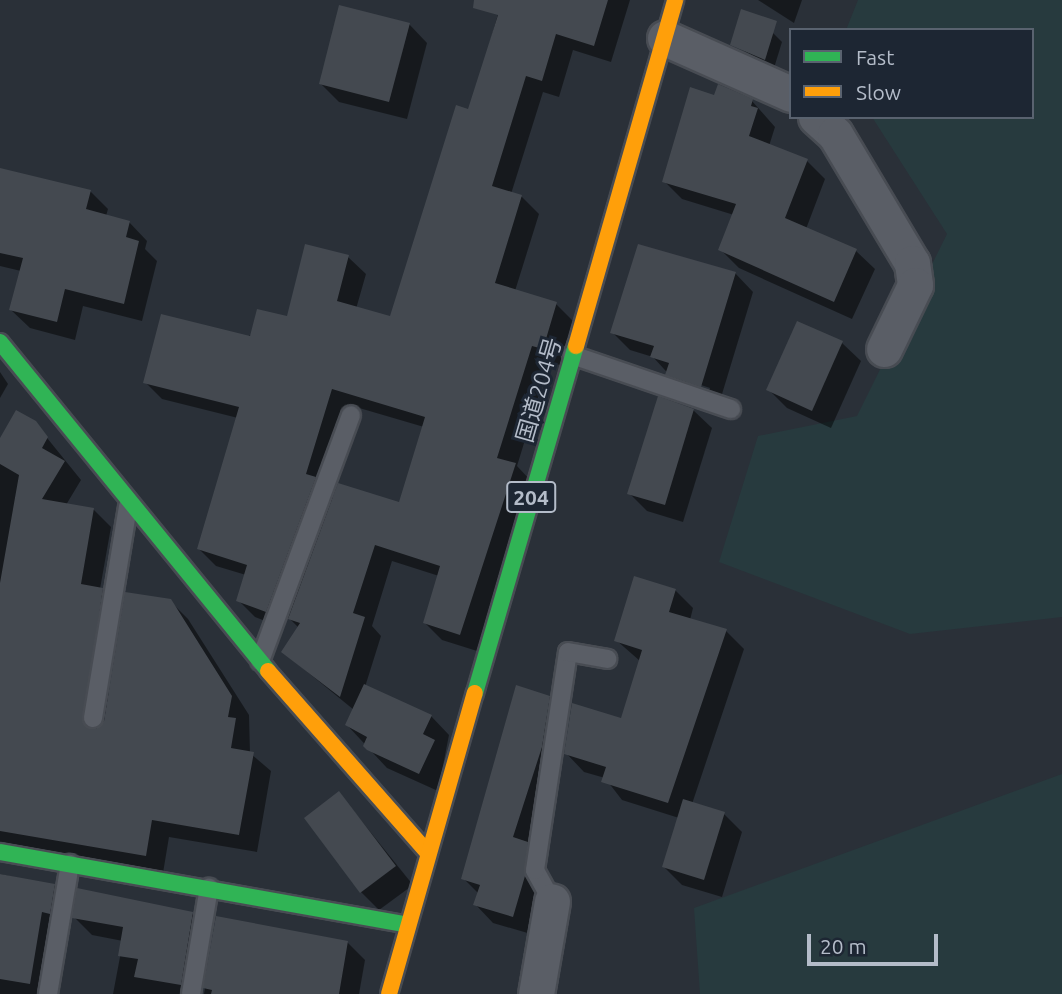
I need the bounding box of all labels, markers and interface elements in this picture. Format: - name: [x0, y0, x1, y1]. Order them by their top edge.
- legend: [789, 28, 1034, 119]
- text: Fast: [856, 45, 894, 69]
- text: Slow: [856, 80, 901, 104]
- street label: 国道204号: [511, 334, 567, 446]
- road number: 204: [505, 480, 557, 514]
- scale bar: [810, 920, 941, 964]
- text: 20 m: [820, 934, 867, 958]

